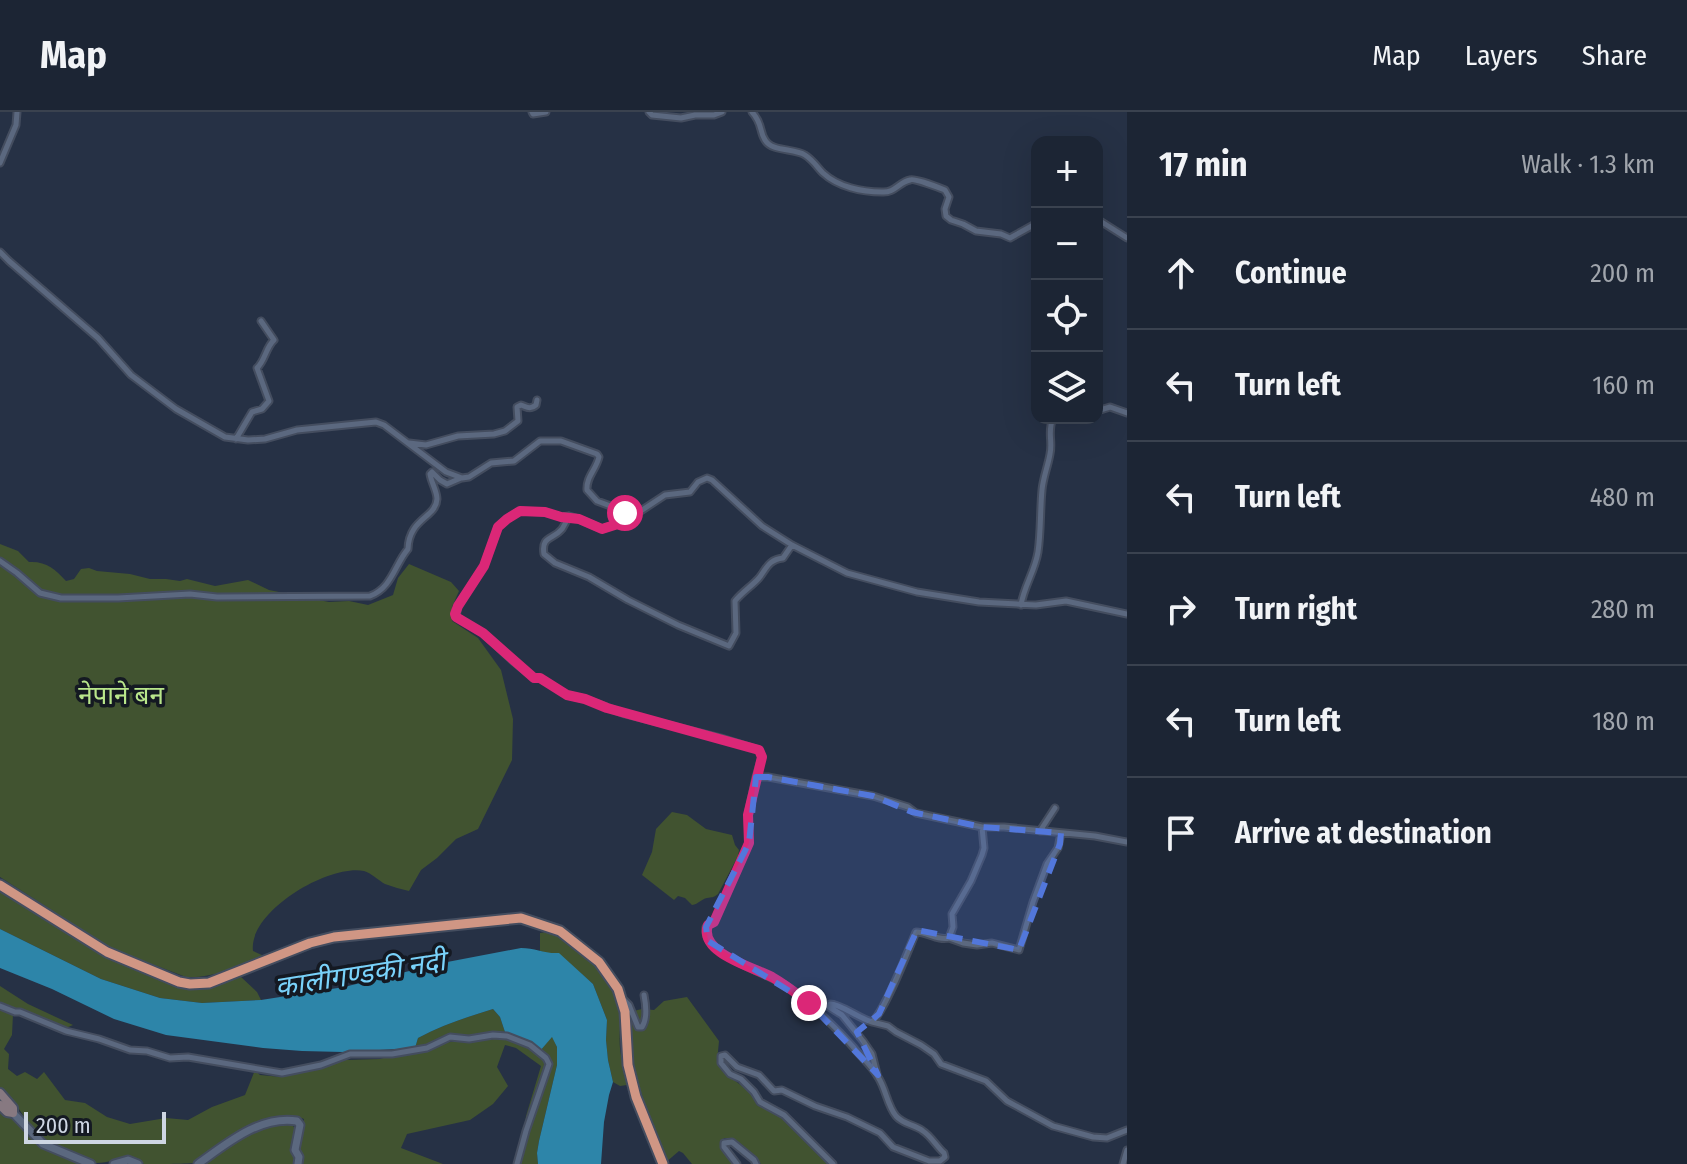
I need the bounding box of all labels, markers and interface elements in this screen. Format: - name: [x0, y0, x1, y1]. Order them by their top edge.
- text: Map: [40, 32, 107, 78]
- text: Map: [1372, 39, 1421, 72]
- text: Layers: [1465, 39, 1538, 72]
- text: Share: [1582, 39, 1647, 72]
- map controls: [1031, 136, 1103, 424]
- button: +: [1031, 136, 1103, 208]
- text: 17 min: [1159, 144, 1248, 185]
- text: Walk · 1.3 km: [1521, 149, 1655, 180]
- button: −: [1031, 208, 1103, 280]
- icon: ahead: [1159, 251, 1203, 295]
- text: Continue: [1235, 255, 1347, 291]
- text: 200 m: [1590, 258, 1655, 289]
- button: locate: [1031, 280, 1103, 352]
- button: layers: [1031, 352, 1103, 424]
- icon: left: [1159, 363, 1203, 407]
- text: Turn left: [1235, 367, 1341, 403]
- text: 160 m: [1592, 370, 1655, 401]
- icon: left: [1159, 475, 1203, 519]
- text: Turn left: [1235, 479, 1341, 515]
- text: 480 m: [1590, 482, 1655, 513]
- route start: [607, 495, 643, 531]
- icon: right: [1159, 587, 1203, 631]
- text: Turn right: [1235, 591, 1357, 627]
- text: 280 m: [1591, 594, 1655, 625]
- park label: नेपाने बन: [78, 680, 164, 711]
- icon: left: [1159, 699, 1203, 743]
- text: Turn left: [1235, 703, 1341, 739]
- text: 180 m: [1592, 706, 1655, 737]
- icon: arrive: [1159, 811, 1203, 855]
- text: Arrive at destination: [1235, 815, 1492, 851]
- water label: कालीगण्डकी नदी: [273, 944, 452, 1004]
- route end: [791, 985, 827, 1021]
- scale bar: [24, 1108, 166, 1144]
- text: 200 m: [36, 1112, 91, 1139]

